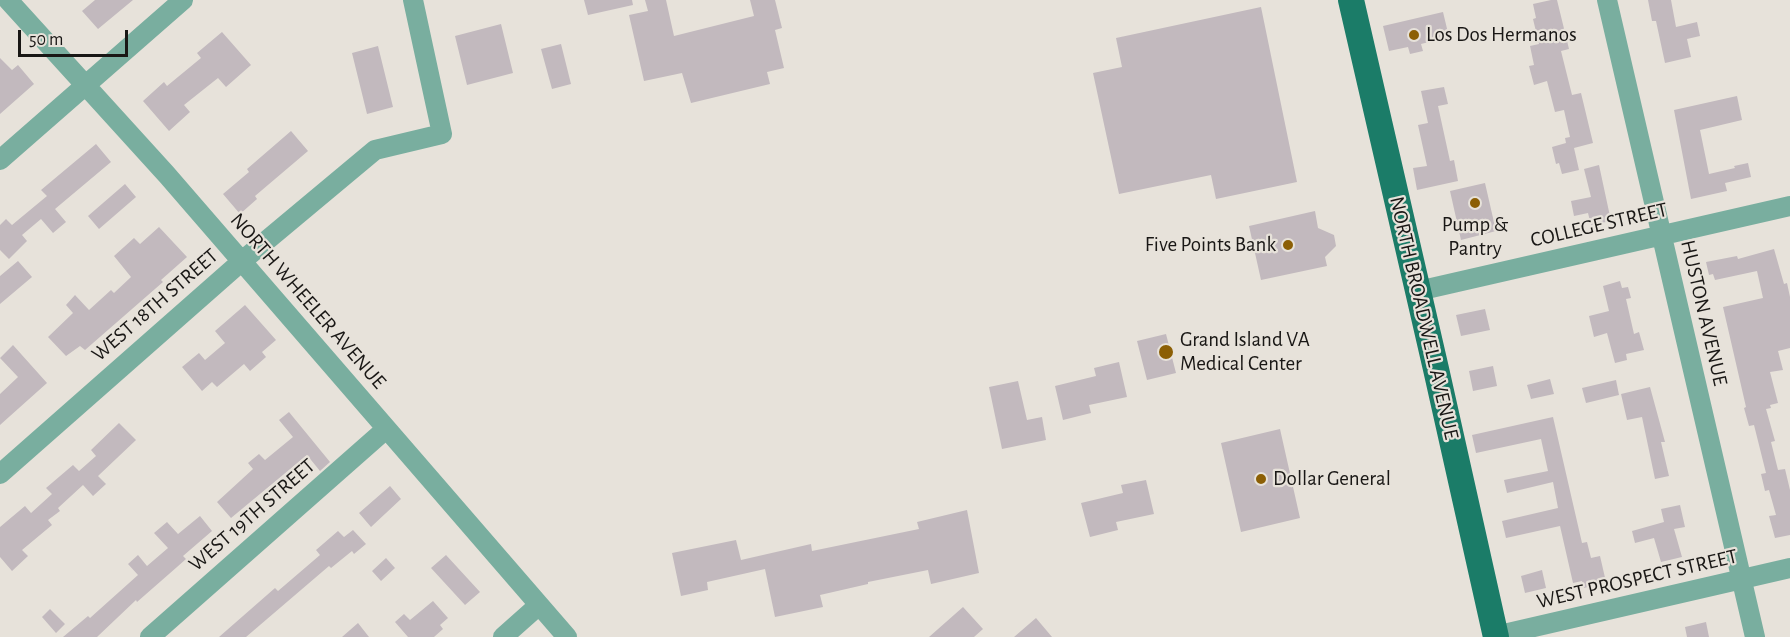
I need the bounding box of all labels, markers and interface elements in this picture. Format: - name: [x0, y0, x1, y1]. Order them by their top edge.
- scale bar: [21, 18, 130, 56]
- place label: Los Dos Hermanos: [1426, 22, 1577, 48]
- marker: Los Dos Hermanos: [1407, 28, 1421, 42]
- text: 50 m: [29, 31, 63, 49]
- street label: NORTH BROADWELL AVENUE: [1384, 194, 1464, 442]
- marker: Pump & Pantry: [1468, 196, 1482, 210]
- street label: COLLEGE STREET: [1528, 197, 1670, 253]
- street label: NORTH WHEELER AVENUE: [225, 208, 391, 394]
- place label: Pump & Pantry: [1442, 212, 1508, 262]
- place label: Five Points Bank: [1145, 232, 1276, 258]
- marker: Five Points Bank: [1281, 238, 1295, 252]
- street label: HUSTON AVENUE: [1675, 238, 1733, 388]
- street label: WEST 18TH STREET: [87, 243, 223, 367]
- place label: Grand Island VA Medical Center: [1180, 327, 1310, 377]
- marker: Grand Island VA Medical Center: [1157, 343, 1175, 361]
- street label: WEST 19TH STREET: [184, 453, 320, 577]
- place label: Dollar General: [1273, 466, 1391, 492]
- marker: Dollar General: [1254, 472, 1268, 486]
- street label: WEST PROSPECT STREET: [1534, 544, 1740, 614]

